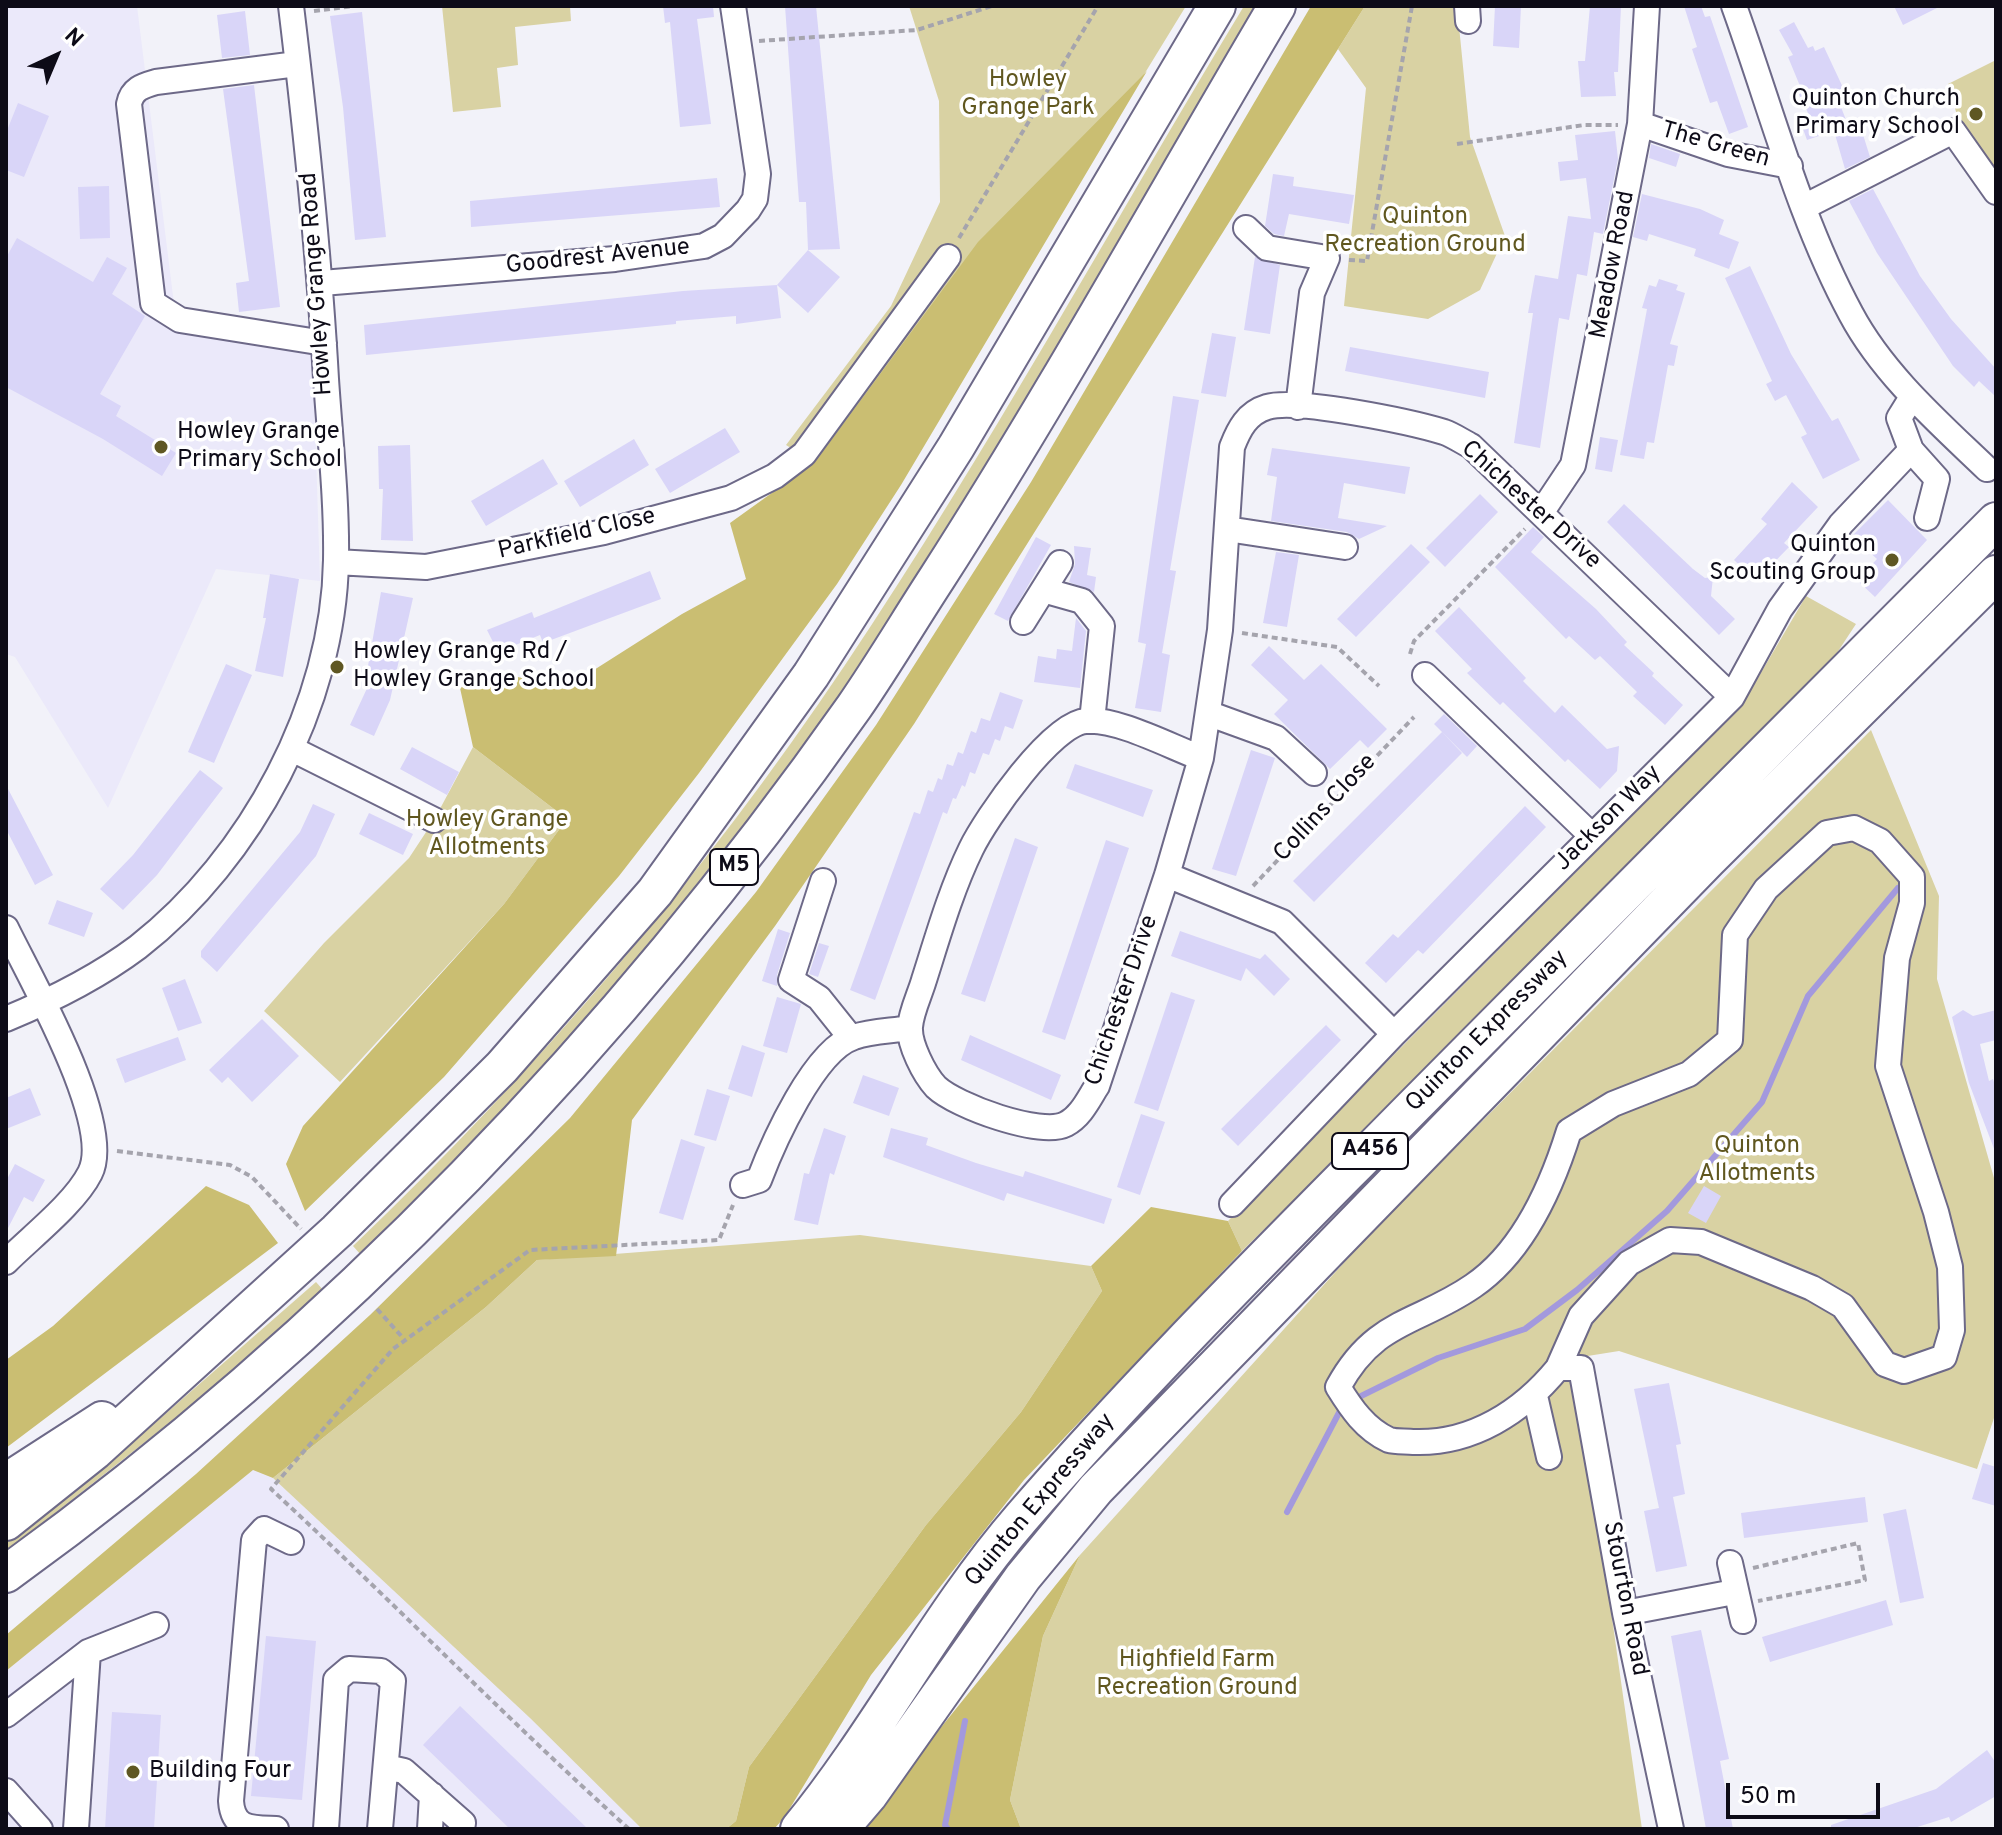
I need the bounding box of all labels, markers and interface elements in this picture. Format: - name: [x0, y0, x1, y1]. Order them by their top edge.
- north arrow: [16, 16, 96, 96]
- text: N: [58, 23, 88, 54]
- park label: Howley Grange Park: [961, 67, 1095, 123]
- place label: Quinton Church Primary School: [1791, 86, 1960, 142]
- marker: Quinton Church Primary School: [1967, 105, 1985, 123]
- street label: The Green: [1657, 117, 1773, 175]
- street label: Howley Grange Road: [296, 171, 340, 397]
- street label: Meadow Road: [1586, 189, 1642, 341]
- park label: Quinton Recreation Ground: [1324, 204, 1526, 260]
- street label: Goodrest Avenue: [505, 234, 691, 282]
- place label: Howley Grange Primary School: [177, 419, 342, 475]
- street label: Chichester Drive: [1454, 436, 1606, 576]
- marker: Howley Grange Primary School: [152, 438, 170, 456]
- street label: Parkfield Close: [495, 503, 659, 567]
- place label: Quinton Scouting Group: [1709, 532, 1876, 588]
- marker: Quinton Scouting Group: [1883, 551, 1901, 569]
- place label: Howley Grange Rd / Howley Grange School: [353, 639, 595, 695]
- marker: Howley Grange Rd / Howley Grange School: [328, 658, 346, 676]
- street label: Collins Close: [1269, 749, 1383, 869]
- street label: Jackson Way: [1550, 760, 1668, 878]
- park label: Howley Grange Allotments: [406, 807, 568, 863]
- road number: M5: [710, 849, 758, 885]
- street label: Chichester Drive: [1080, 912, 1166, 1090]
- street label: Quinton Expressway: [1401, 945, 1575, 1119]
- road number: A456: [1332, 1133, 1408, 1169]
- park label: Quinton Allotments: [1698, 1133, 1816, 1189]
- street label: Quinton Expressway: [960, 1408, 1122, 1594]
- street label: Stourton Road: [1595, 1519, 1653, 1679]
- park label: Highfield Farm Recreation Ground: [1096, 1647, 1298, 1703]
- place label: Building Four: [149, 1758, 291, 1786]
- marker: Building Four: [124, 1763, 142, 1781]
- scale bar: [1730, 1767, 1884, 1817]
- text: 50 m: [1740, 1782, 1796, 1812]

